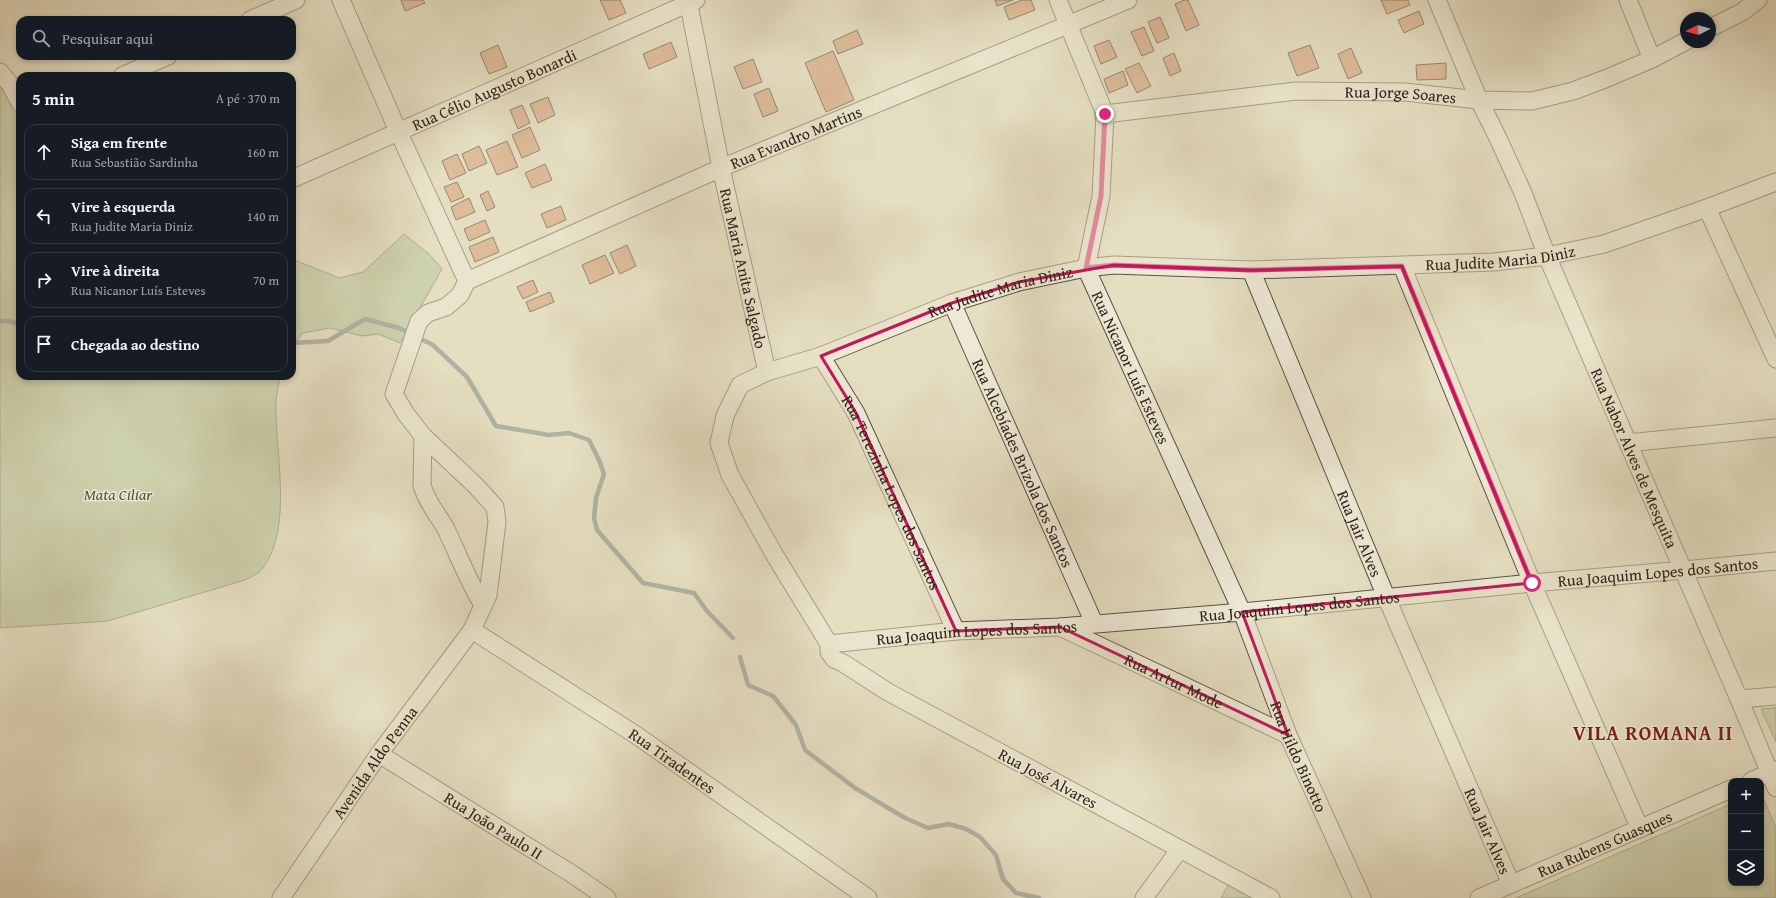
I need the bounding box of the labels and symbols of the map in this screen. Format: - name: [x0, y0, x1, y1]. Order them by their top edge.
- north arrow: [1680, 12, 1716, 48]
- street label: Rua Célio Augusto Bonardi: [408, 42, 581, 136]
- street label: Rua Jorge Soares: [1345, 79, 1457, 109]
- street label: Rua Evandro Martins: [726, 99, 865, 175]
- route end: [1096, 105, 1114, 123]
- street label: Rua Maria Anita Salgado: [714, 186, 773, 351]
- street label: Rua Judite Maria Diniz: [1425, 238, 1577, 276]
- street label: Rua Judite Maria Diniz: [924, 259, 1075, 324]
- street label: Rua Nicanor Luís Esteves: [1086, 287, 1176, 448]
- street label: Rua Alcebíades Brizola dos Santos: [966, 355, 1080, 571]
- street label: Rua Nabor Alves de Mesquita: [1585, 364, 1684, 552]
- street label: Rua Terezinha Lopes dos Santos: [836, 390, 948, 594]
- park label: Mata Ciliar: [84, 482, 153, 506]
- street label: Rua Jair Alves: [1331, 486, 1389, 580]
- street label: Rua Joaquim Lopes dos Santos: [1557, 551, 1759, 593]
- route start: [1523, 574, 1541, 592]
- street label: Rua Joaquim Lopes dos Santos: [1198, 584, 1401, 627]
- street label: Rua Joaquim Lopes dos Santos: [875, 614, 1078, 651]
- street label: Rua Artur Mode: [1120, 647, 1227, 715]
- street label: Rua Hildo Binotto: [1264, 698, 1333, 816]
- street label: Avenida Aldo Penna: [326, 700, 423, 823]
- district label: VILA ROMANA II: [1573, 718, 1733, 747]
- street label: Rua Tiradentes: [624, 722, 720, 799]
- street label: Rua José Alvares: [994, 742, 1102, 814]
- street label: Rua Jair Alves: [1459, 784, 1517, 878]
- street label: Rua João Paulo II: [440, 785, 548, 865]
- street label: Rua Rubens Guasques: [1534, 804, 1676, 883]

